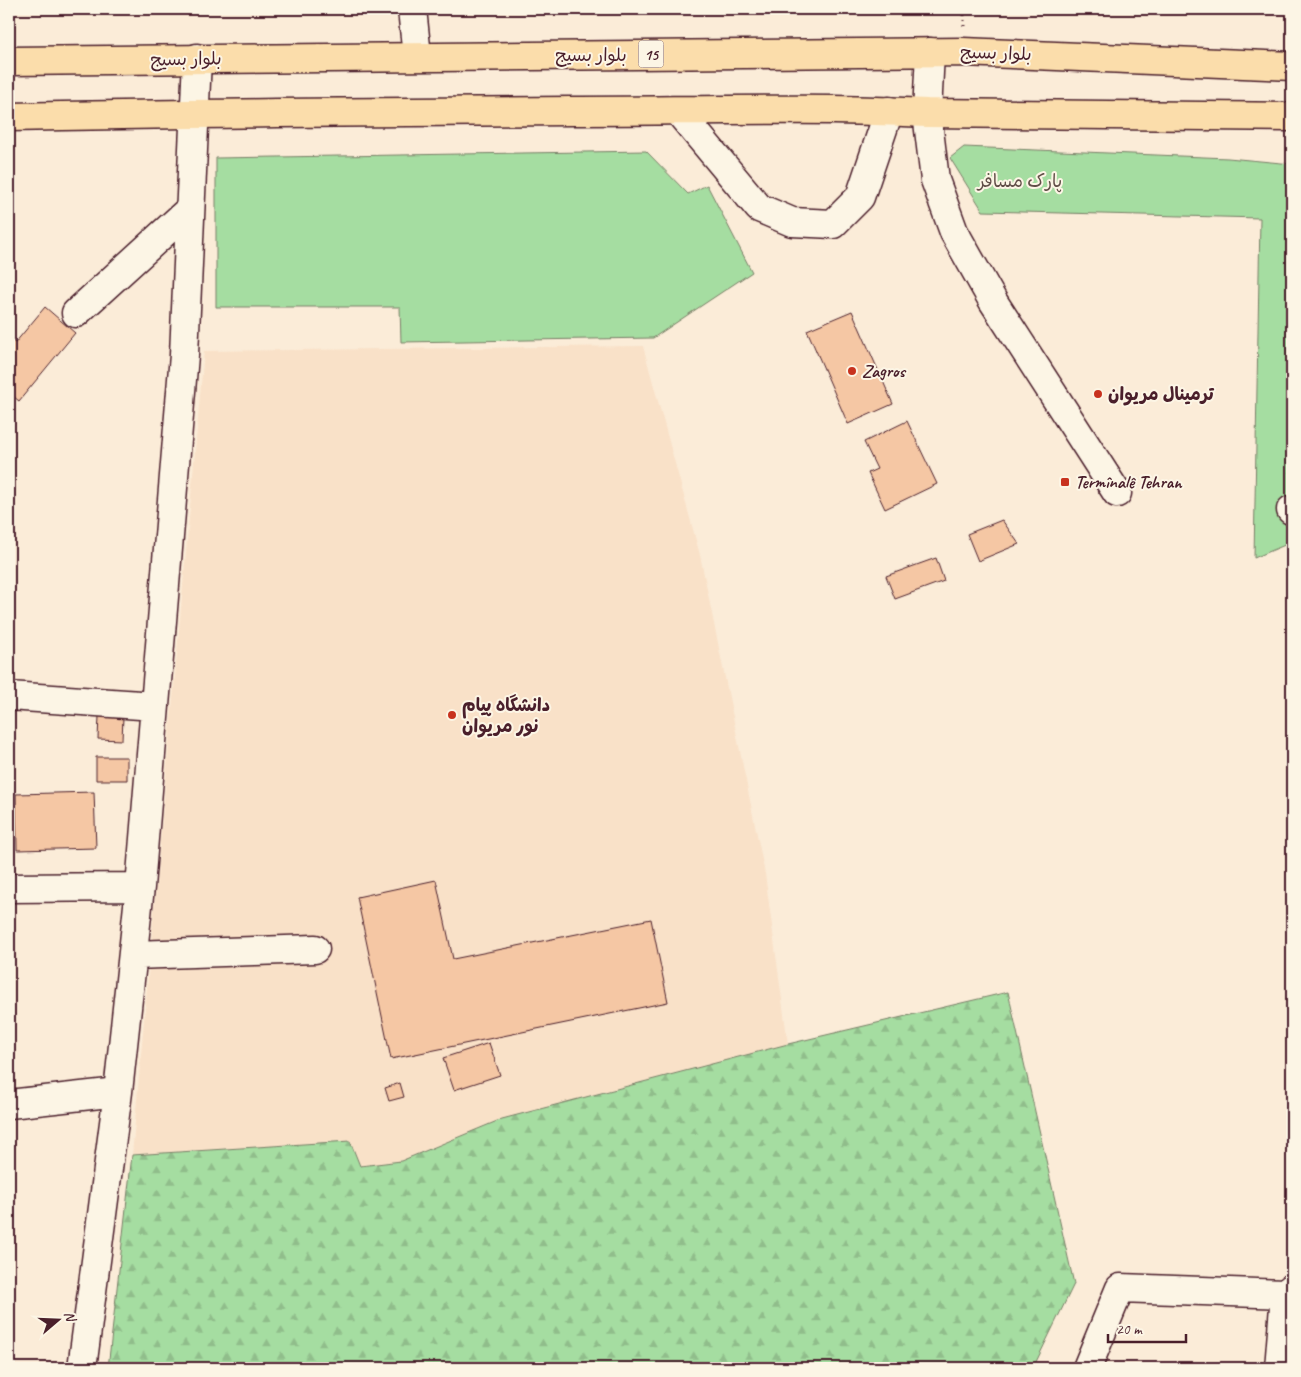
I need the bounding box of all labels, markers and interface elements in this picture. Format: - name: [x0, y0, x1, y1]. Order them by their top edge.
- road number: 15: [638, 41, 664, 68]
- street label: بلوار بسیج: [960, 41, 1032, 66]
- street label: بلوار بسیج: [555, 44, 627, 67]
- street label: بلوار بسیج: [150, 47, 222, 72]
- park label: پارک مسافر: [976, 170, 1062, 193]
- place label: Zagros: [862, 360, 907, 382]
- marker: Zagros: [846, 365, 858, 377]
- place label: ترمینال مریوان: [1108, 383, 1214, 406]
- marker: ترمینال مریوان: [1092, 388, 1104, 400]
- place label: Termînalê Tehran: [1075, 471, 1183, 493]
- marker: Termînalê Tehran: [1059, 476, 1071, 488]
- place label: دانشگاه پیام نور مریوان: [462, 694, 550, 738]
- marker: دانشگاه پیام نور مریوان: [446, 709, 458, 721]
- north arrow: [32, 1294, 82, 1344]
- text: N: [60, 1309, 80, 1325]
- scale bar: [1108, 1312, 1186, 1344]
- text: 20 m: [1116, 1320, 1143, 1339]

